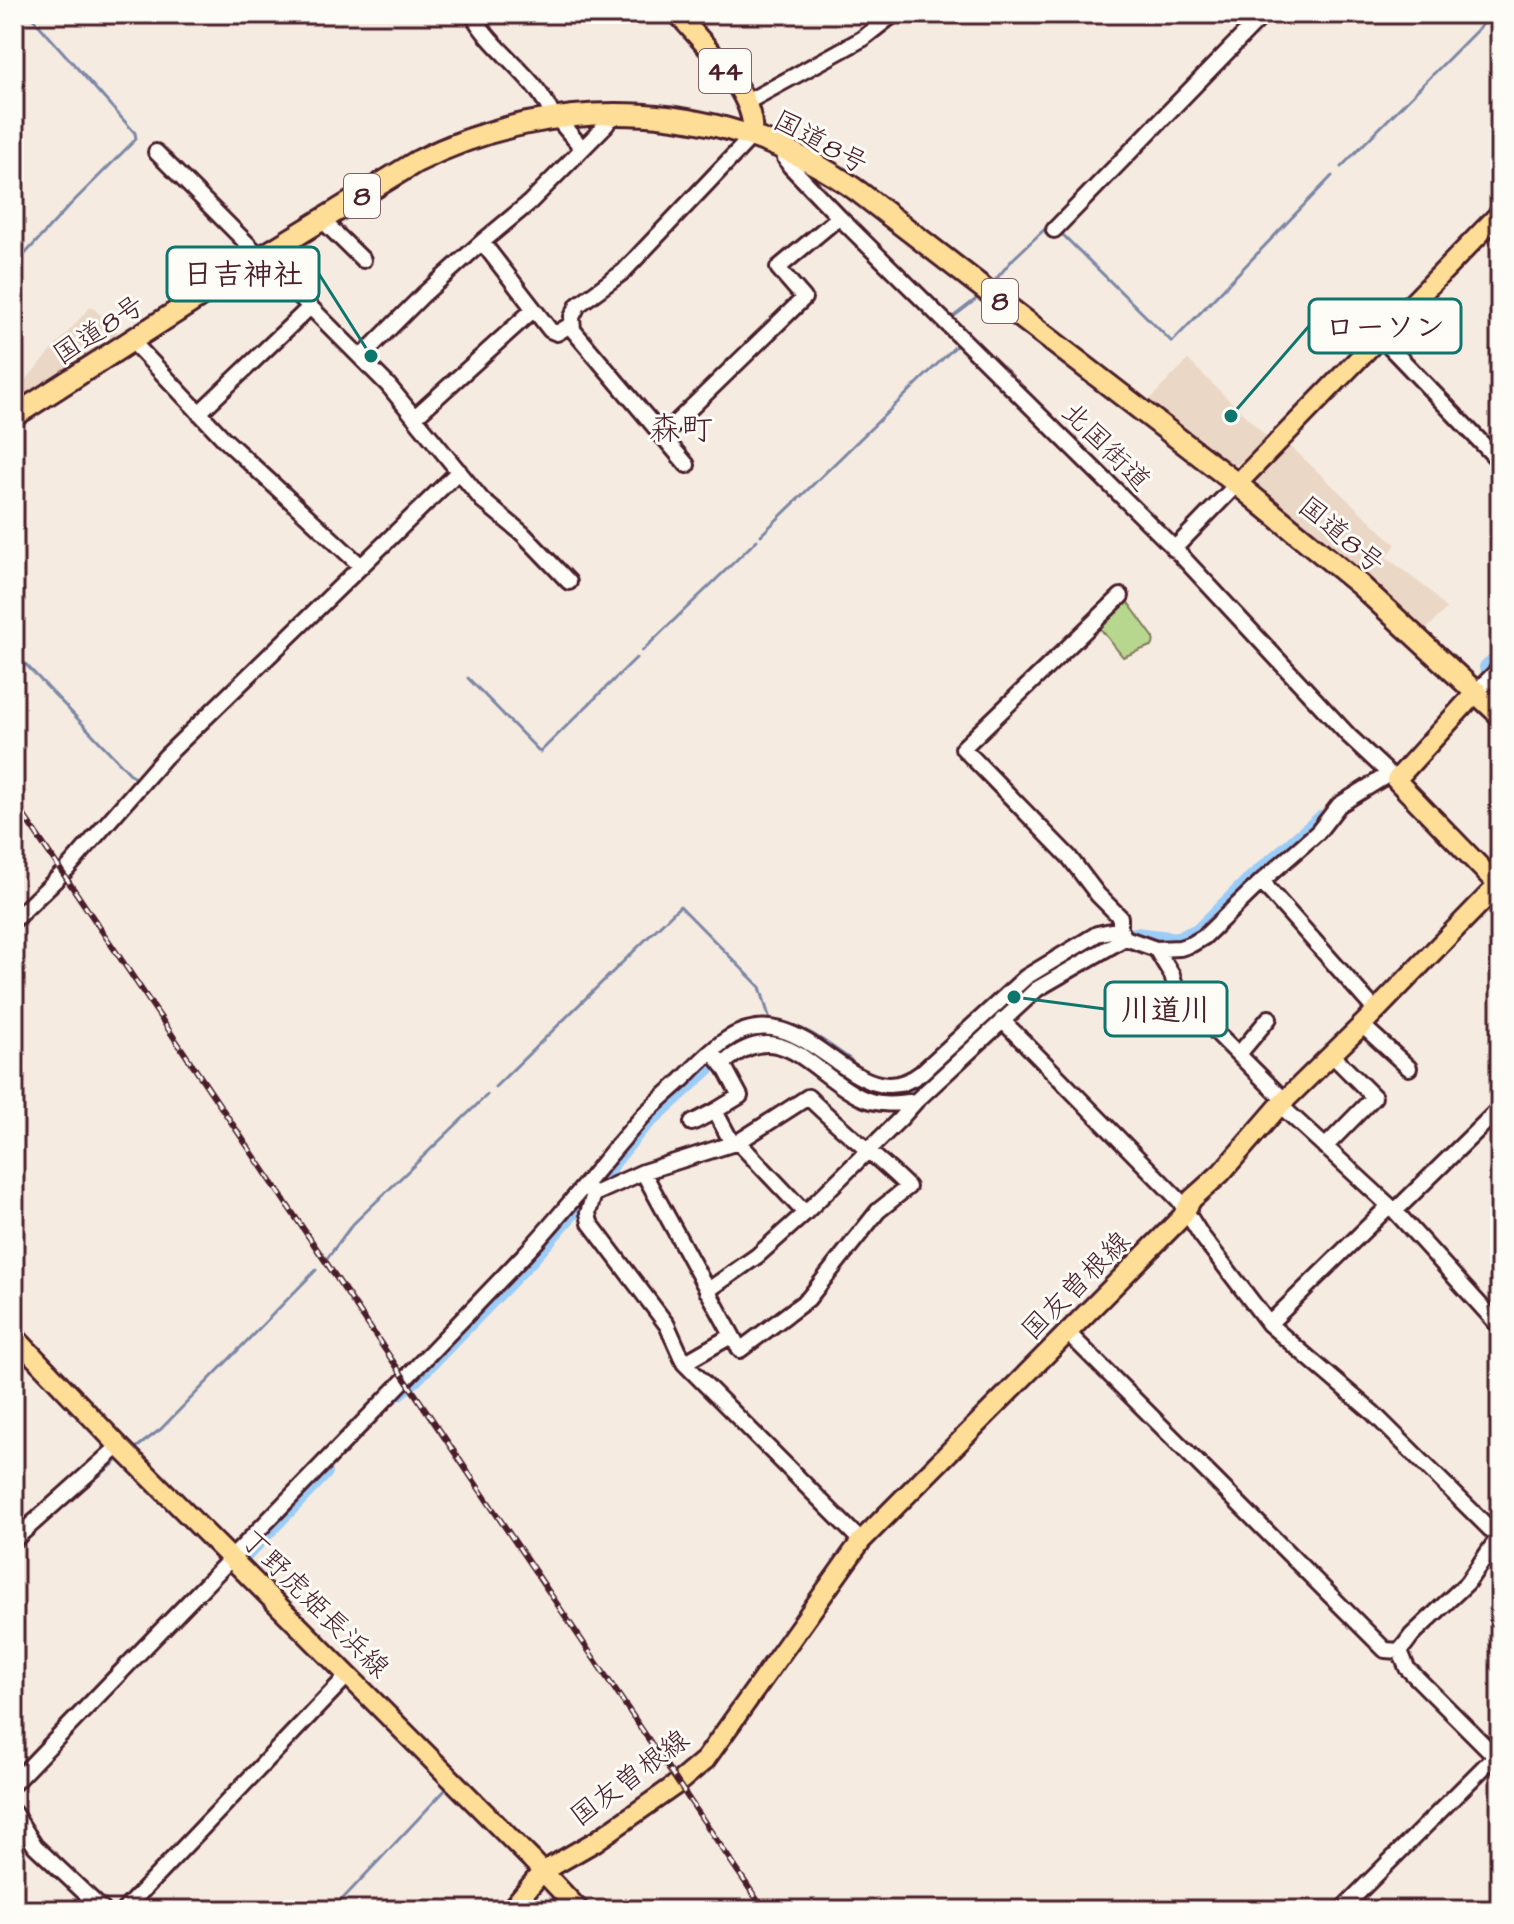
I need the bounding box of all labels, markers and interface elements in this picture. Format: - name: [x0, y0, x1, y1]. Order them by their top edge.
- road number: 44: [699, 49, 751, 93]
- street label: 国道8号: [766, 101, 875, 184]
- road number: 8: [344, 174, 380, 218]
- callout: 日吉神社: [167, 247, 319, 301]
- text: 日吉神社: [183, 254, 303, 296]
- road number: 8: [982, 279, 1018, 323]
- street label: 国道8号: [45, 286, 152, 374]
- callout: ローソン: [1309, 299, 1461, 353]
- text: ローソン: [1325, 307, 1445, 349]
- street label: 北国街道: [1053, 394, 1159, 500]
- district label: 森町: [649, 407, 713, 452]
- street label: 国道8号: [1289, 487, 1393, 583]
- callout: 川道川: [1105, 982, 1227, 1036]
- text: 川道川: [1121, 990, 1211, 1032]
- street label: 国友曽根線: [1013, 1223, 1139, 1349]
- street label: 丁野虎姫長浜線: [232, 1521, 398, 1687]
- street label: 国友曽根線: [562, 1720, 698, 1836]

